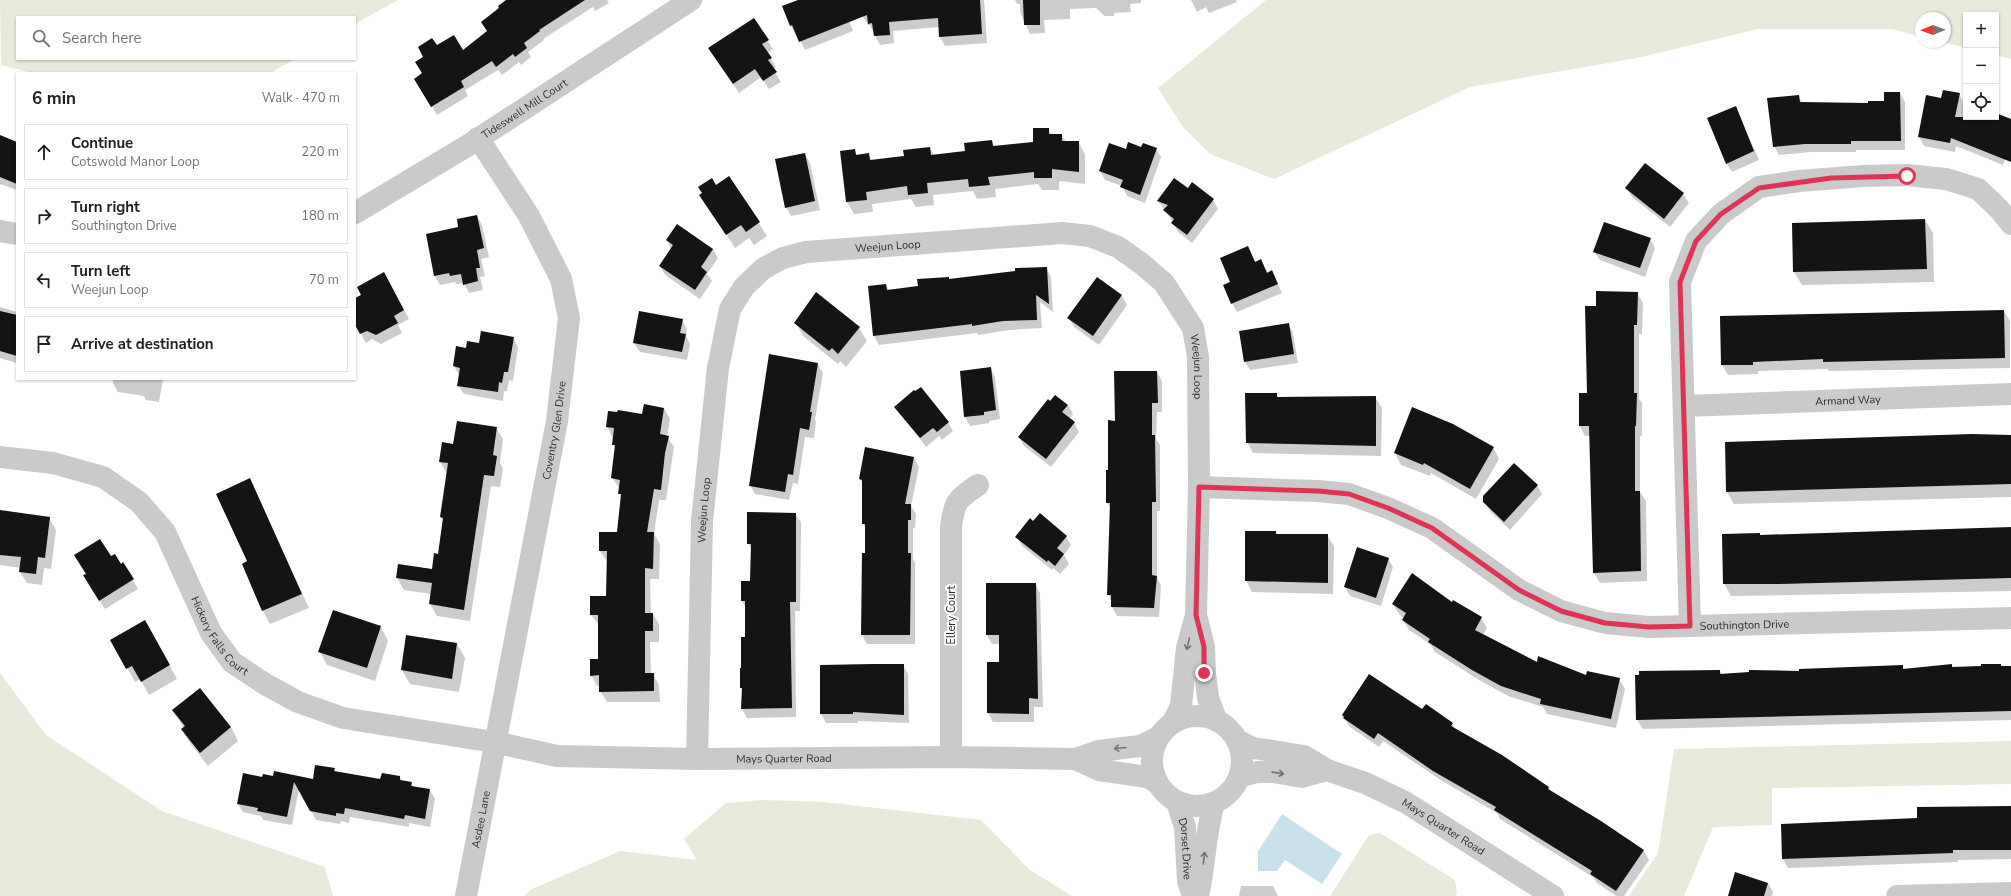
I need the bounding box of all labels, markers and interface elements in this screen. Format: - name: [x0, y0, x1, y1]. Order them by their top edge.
- north arrow: [1915, 12, 1951, 48]
- map controls: [1963, 12, 1999, 120]
- button: +: [1963, 12, 1999, 48]
- search box: [16, 16, 356, 60]
- icon: search: [30, 27, 52, 49]
- text: Search here: [62, 28, 142, 48]
- button: −: [1963, 48, 1999, 84]
- street label: Tideswell Mill Court: [479, 75, 571, 143]
- button: locate: [1963, 84, 1999, 120]
- text: 6 min: [32, 87, 76, 110]
- text: Walk · 470 m: [262, 89, 340, 107]
- text: Continue: [71, 133, 133, 153]
- icon: ahead: [33, 141, 55, 163]
- text: 220 m: [301, 143, 339, 161]
- text: Cotswold Manor Loop: [71, 153, 200, 171]
- route start: [1898, 167, 1916, 185]
- text: Turn right: [71, 197, 140, 217]
- icon: right: [33, 205, 55, 227]
- text: 180 m: [301, 207, 339, 225]
- text: Southington Drive: [71, 217, 177, 235]
- street label: Weejun Loop: [855, 237, 921, 256]
- text: Turn left: [71, 261, 130, 281]
- icon: left: [33, 269, 55, 291]
- text: 70 m: [309, 271, 339, 289]
- text: Weejun Loop: [71, 281, 149, 299]
- icon: arrive: [33, 333, 55, 355]
- street label: Weejun Loop: [1186, 333, 1205, 399]
- text: Arrive at destination: [71, 334, 214, 354]
- street label: Coventry Glen Drive: [539, 380, 570, 481]
- street label: Armand Way: [1815, 392, 1881, 409]
- street label: Weejun Loop: [695, 477, 715, 543]
- street label: Ellery Court: [944, 585, 959, 644]
- street label: Hickory Falls Court: [187, 594, 251, 679]
- street label: Southington Drive: [1699, 617, 1790, 634]
- one-way arrow: [1184, 637, 1192, 650]
- route end: [1195, 664, 1213, 682]
- one-way arrow: [1114, 744, 1127, 752]
- street label: Mays Quarter Road: [736, 751, 832, 767]
- one-way arrow: [1271, 769, 1284, 777]
- street label: Asdee Lane: [468, 789, 494, 849]
- street label: Mays Quarter Road: [1399, 795, 1488, 859]
- street label: Dorset Drive: [1175, 816, 1195, 880]
- one-way arrow: [1200, 851, 1208, 864]

